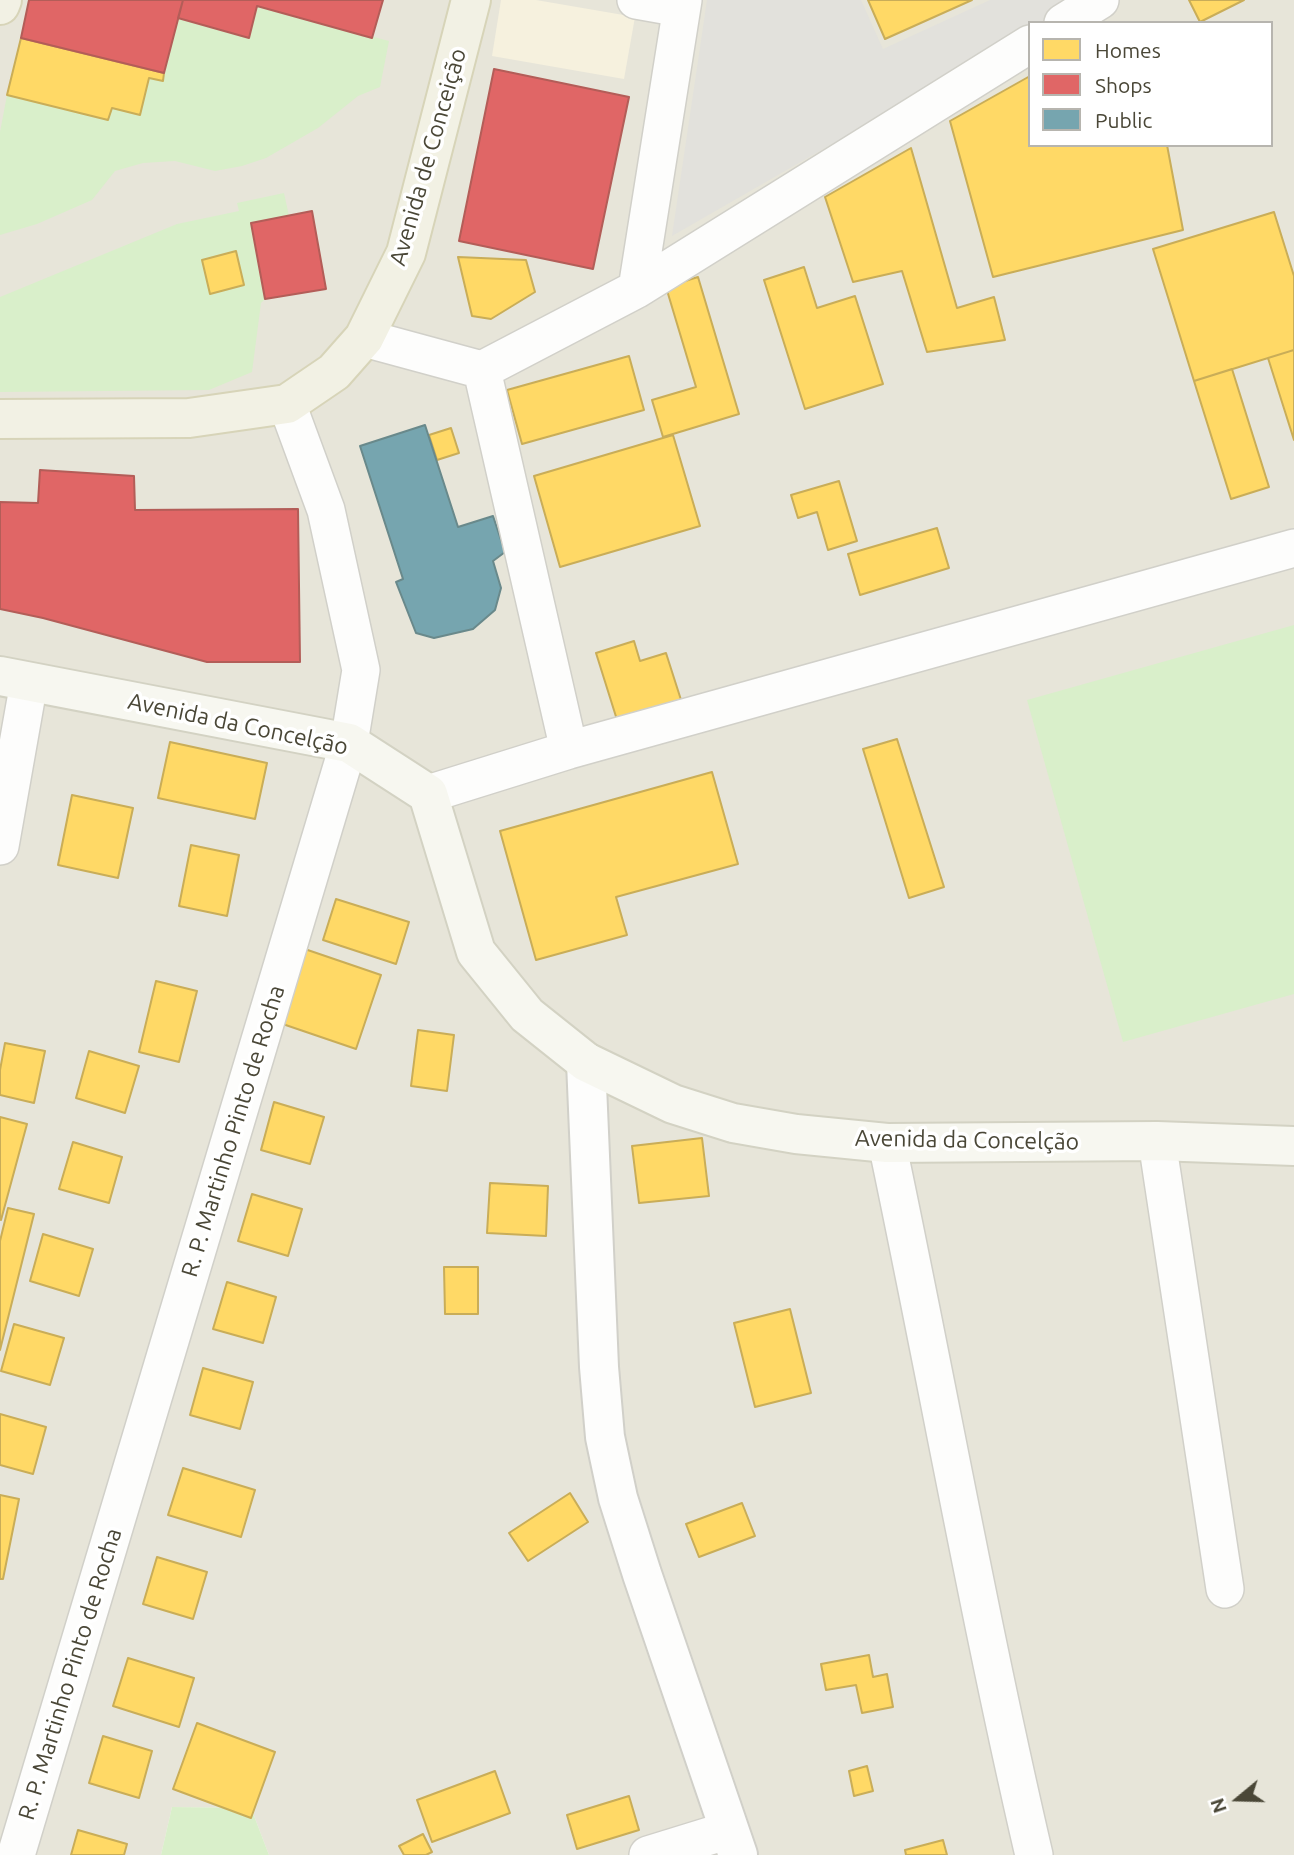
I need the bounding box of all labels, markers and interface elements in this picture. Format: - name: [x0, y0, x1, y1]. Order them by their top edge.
- legend: [1028, 21, 1273, 147]
- text: Homes: [1095, 38, 1161, 62]
- street label: Avenida de Conceição: [384, 45, 472, 269]
- text: Shops: [1095, 73, 1152, 97]
- text: Public: [1095, 108, 1152, 132]
- street label: Avenida da Concelção: [125, 687, 351, 761]
- street label: R. P. Martinho Pinto de Rocha: [175, 982, 291, 1280]
- street label: Avenida da Concelção: [855, 1124, 1079, 1156]
- street label: R. P. Martinho Pinto de Rocha: [12, 1525, 128, 1823]
- north arrow: [1203, 1764, 1273, 1834]
- text: N: [1205, 1796, 1231, 1816]

